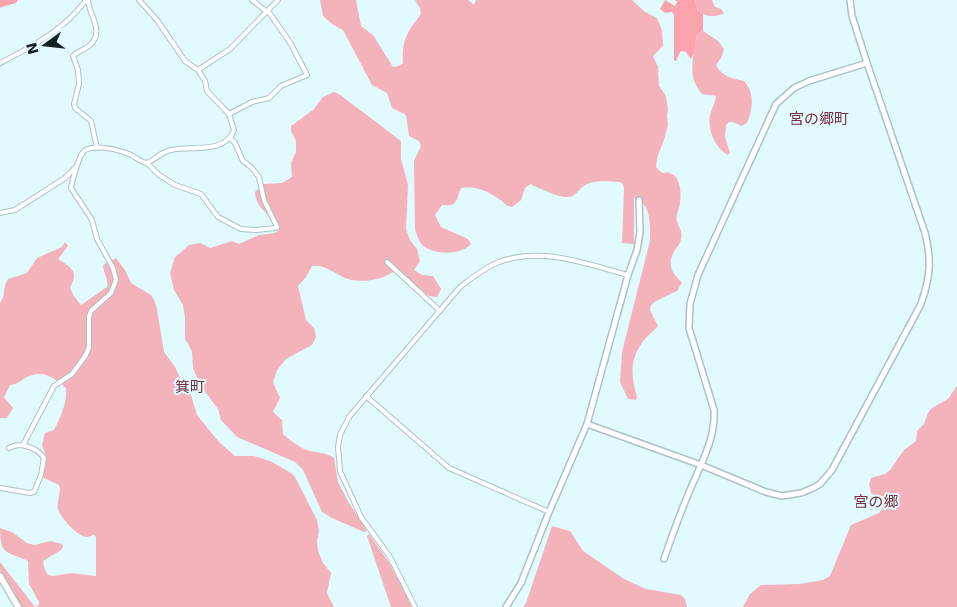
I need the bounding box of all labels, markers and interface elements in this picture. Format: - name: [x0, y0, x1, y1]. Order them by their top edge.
- north arrow: [20, 20, 70, 70]
- text: N: [23, 41, 42, 56]
- district label: 宮の郷町: [789, 110, 849, 128]
- district label: 箕町: [175, 378, 205, 396]
- district label: 宮の郷: [853, 493, 899, 511]

